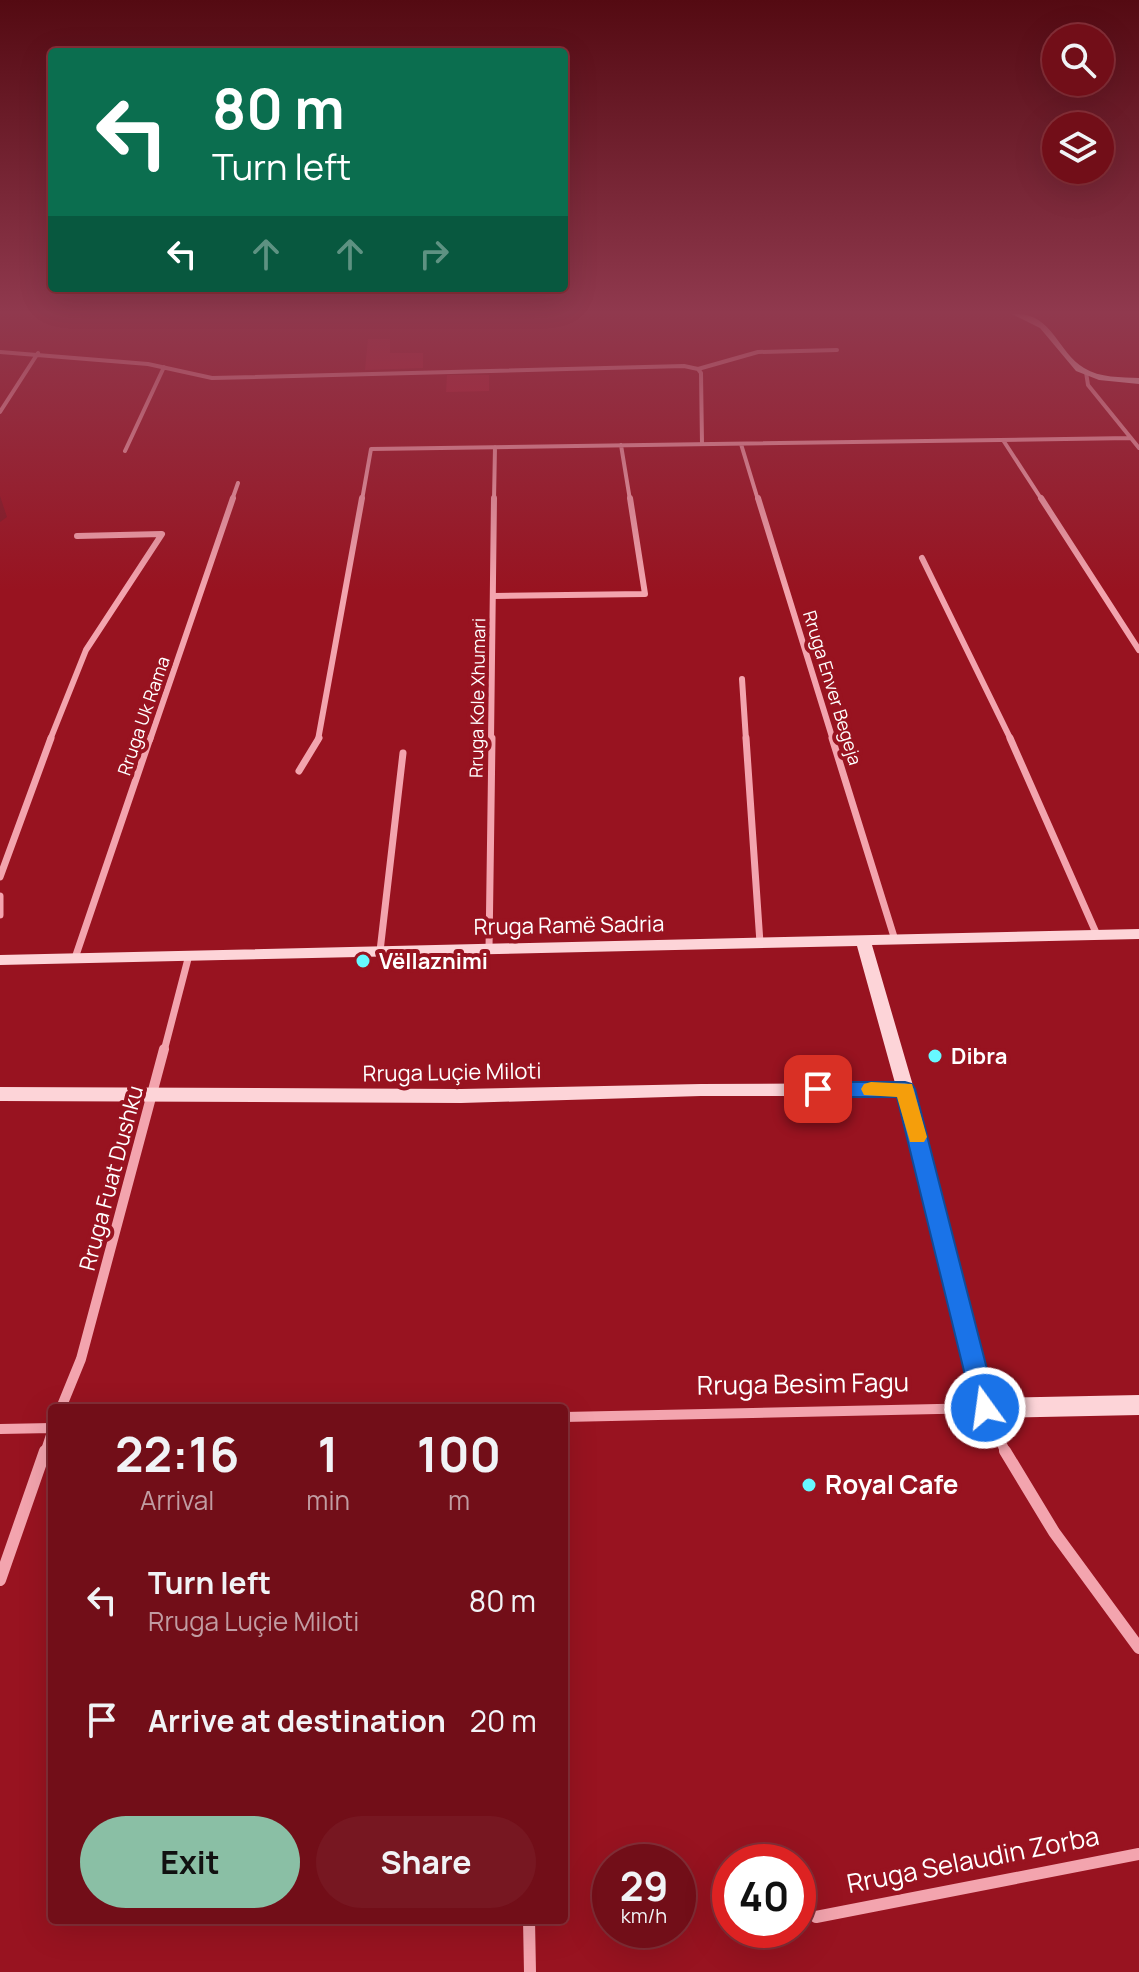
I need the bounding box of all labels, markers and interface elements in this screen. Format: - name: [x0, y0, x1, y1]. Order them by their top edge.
- map controls: [1042, 24, 1114, 184]
- button: search: [1042, 24, 1114, 96]
- text: 80 m: [212, 69, 345, 146]
- icon: left: [80, 80, 184, 184]
- button: layers: [1042, 112, 1114, 184]
- text: Turn left: [212, 142, 351, 191]
- icon: left: [160, 232, 204, 276]
- icon: ahead: [244, 232, 288, 276]
- icon: ahead: [328, 232, 372, 276]
- icon: right: [412, 232, 456, 276]
- street label: Rruga Enver Begeja: [798, 608, 868, 768]
- street label: Rruga Kole Xhumari: [464, 618, 490, 778]
- street label: Rruga Uk Rama: [111, 653, 175, 778]
- street label: Rruga Ramë Sadria: [473, 908, 665, 942]
- place label: Vëllaznimi: [379, 946, 488, 976]
- marker: Vëllaznimi: [354, 952, 372, 970]
- place label: Dibra: [951, 1041, 1007, 1071]
- marker: Dibra: [926, 1047, 944, 1065]
- street label: Rruga Luçie Miloti: [362, 1055, 542, 1089]
- pin: [784, 1055, 852, 1123]
- icon: arrive: [796, 1067, 840, 1111]
- street label: Rruga Fuat Dushku: [72, 1082, 150, 1274]
- street label: Rruga Besim Fagu: [697, 1363, 909, 1403]
- position arrow: [943, 1366, 1027, 1450]
- text: 22:16: [115, 1421, 239, 1486]
- text: 1: [318, 1421, 339, 1486]
- text: 100: [417, 1421, 501, 1486]
- place label: Royal Cafe: [825, 1466, 958, 1502]
- marker: Royal Cafe: [800, 1476, 818, 1494]
- text: Arrival: [140, 1482, 214, 1518]
- text: min: [306, 1482, 350, 1518]
- text: m: [448, 1482, 470, 1518]
- text: Turn left: [148, 1562, 271, 1603]
- icon: left: [80, 1578, 124, 1622]
- text: 80 m: [469, 1580, 536, 1621]
- text: Rruga Luçie Miloti: [148, 1603, 359, 1639]
- icon: arrive: [80, 1698, 124, 1742]
- text: Arrive at destination: [148, 1700, 446, 1741]
- text: 20 m: [470, 1700, 537, 1741]
- button: Exit: [80, 1816, 300, 1908]
- button: Share: [316, 1816, 536, 1908]
- street label: Rruga Selaudin Zorba: [844, 1817, 1102, 1901]
- speed limit sign: 40: [712, 1844, 816, 1948]
- text: 29: [620, 1858, 668, 1913]
- text: km/h: [621, 1902, 667, 1929]

